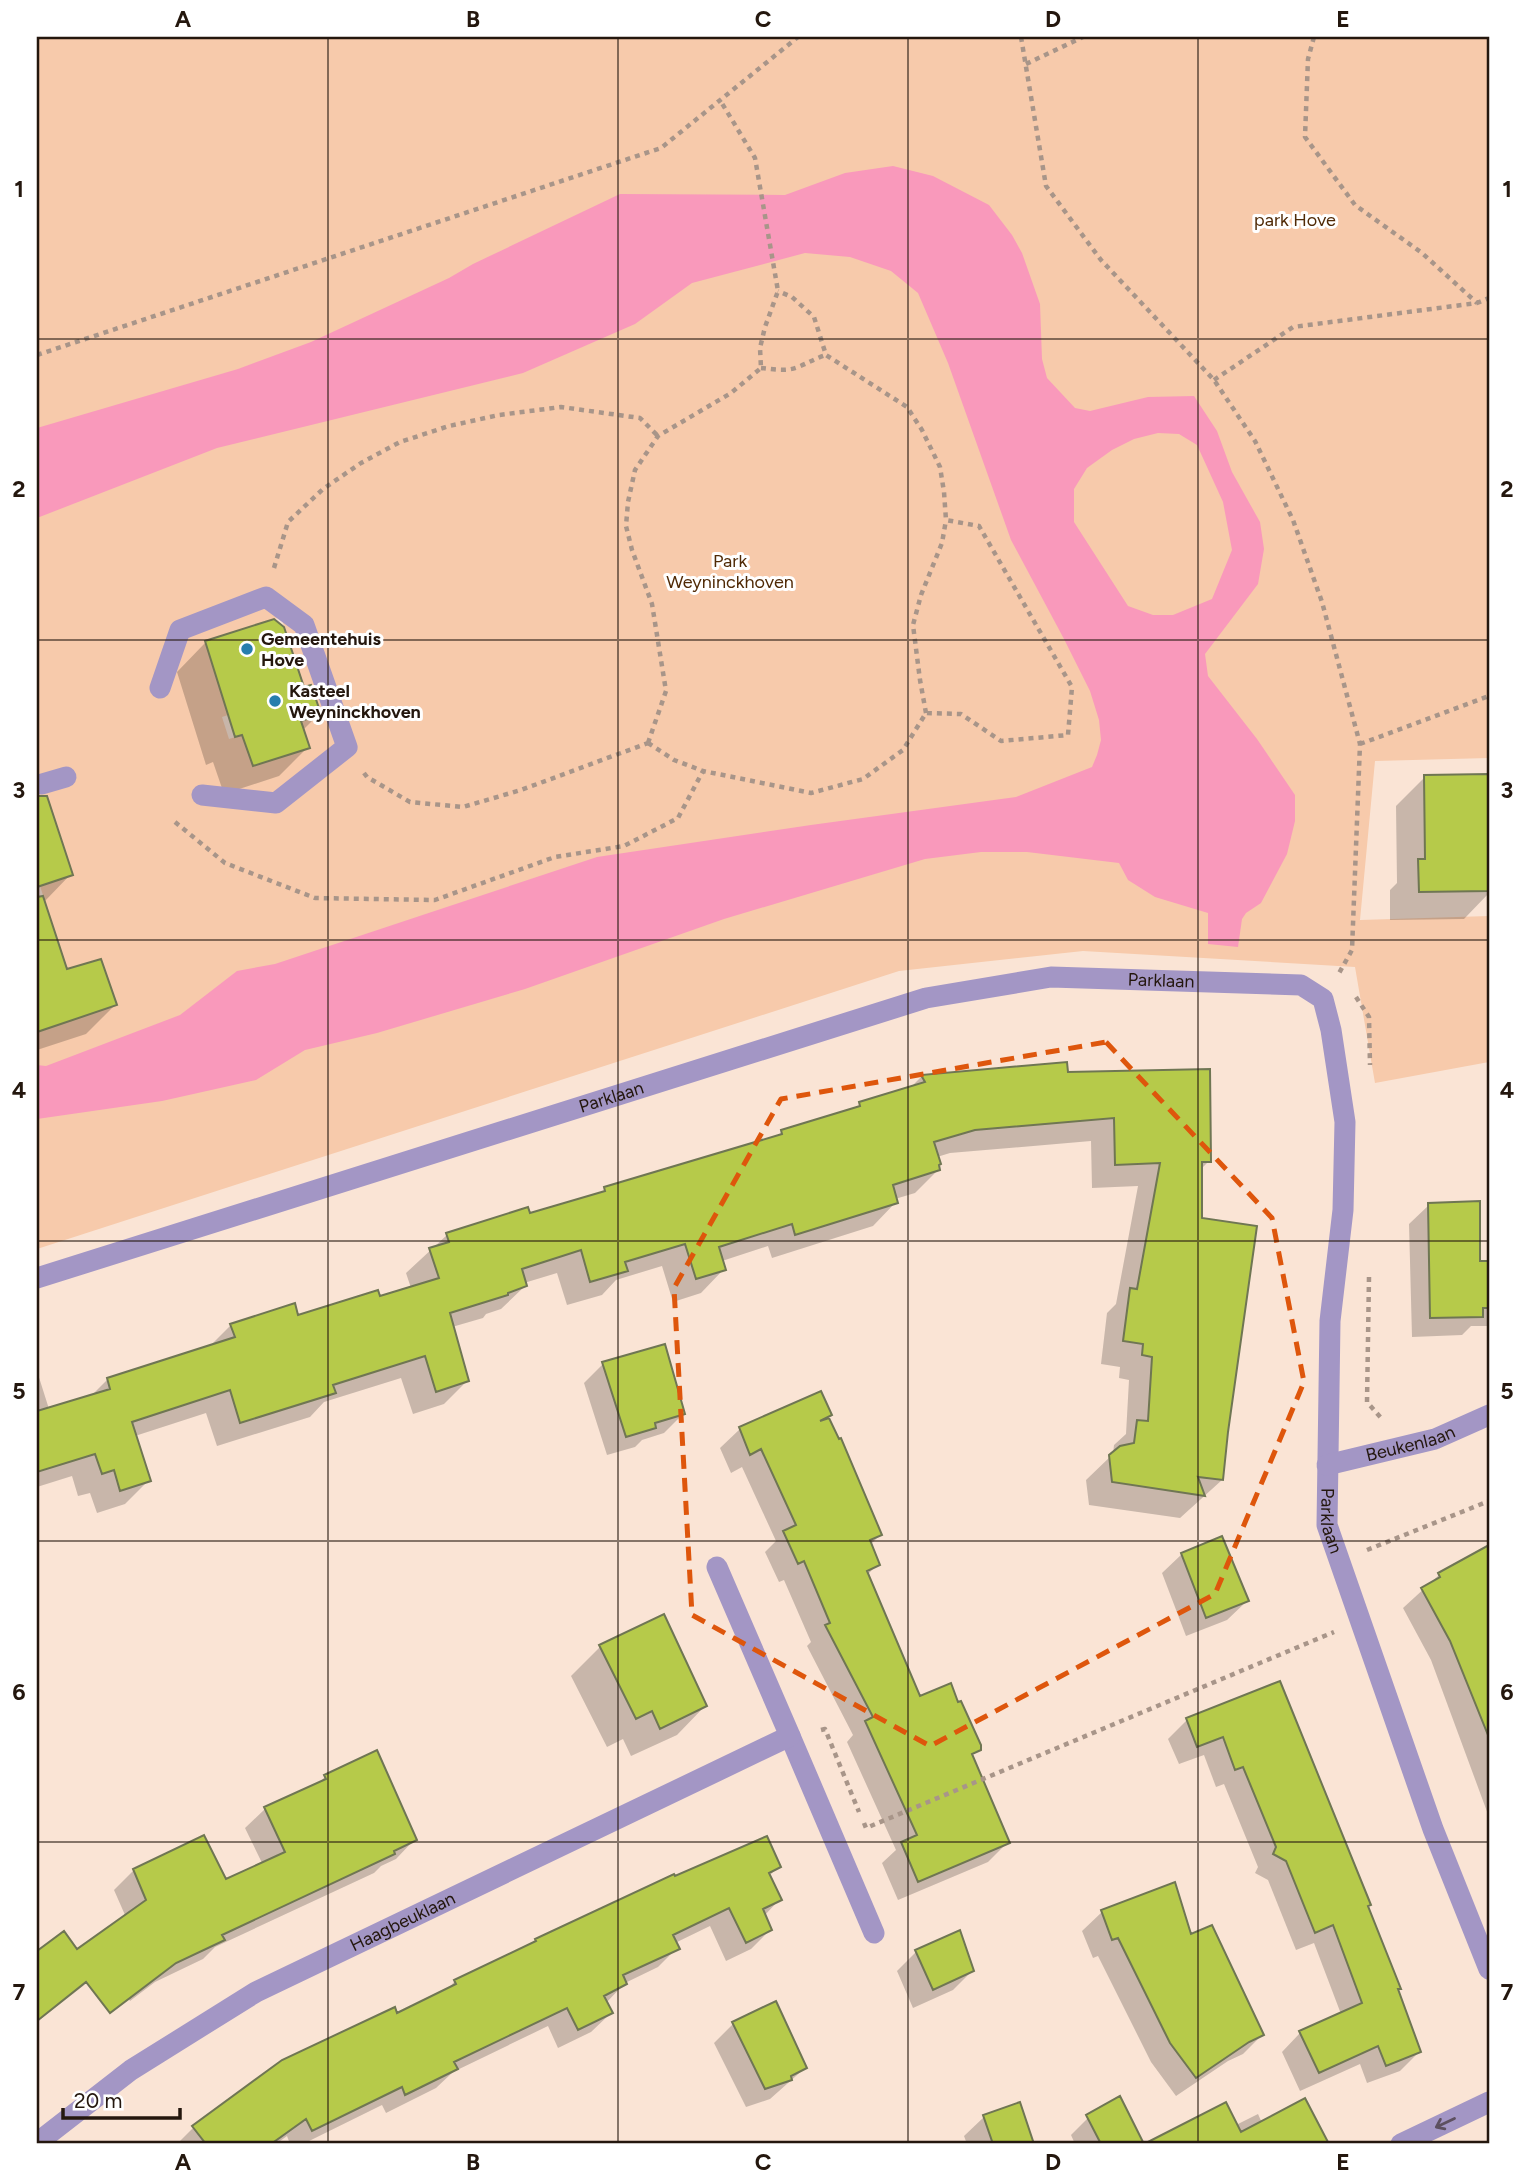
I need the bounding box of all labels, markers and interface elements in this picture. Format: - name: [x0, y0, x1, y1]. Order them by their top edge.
- text: A: [175, 5, 192, 33]
- text: B: [466, 5, 480, 33]
- text: C: [755, 5, 772, 33]
- text: D: [1045, 5, 1061, 33]
- text: E: [1336, 5, 1350, 33]
- text: 1: [14, 175, 24, 203]
- text: 1: [1502, 175, 1512, 203]
- park label: park Hove: [1254, 209, 1336, 231]
- text: 2: [12, 475, 26, 503]
- text: 2: [1500, 475, 1514, 503]
- park label: Park Weyninckhoven: [666, 550, 794, 593]
- place label: Gemeentehuis Hove: [261, 628, 381, 671]
- marker: Gemeentehuis Hove: [239, 641, 255, 657]
- place label: Kasteel Weyninckhoven: [289, 680, 421, 723]
- marker: Kasteel Weyninckhoven: [267, 693, 283, 709]
- text: 3: [13, 776, 25, 804]
- text: 3: [1501, 776, 1513, 804]
- street label: Parklaan: [1127, 968, 1195, 993]
- text: 4: [12, 1076, 26, 1104]
- text: 4: [1500, 1076, 1514, 1104]
- street label: Parklaan: [576, 1077, 646, 1118]
- text: 5: [12, 1377, 26, 1405]
- text: 5: [1500, 1377, 1514, 1405]
- street label: Beukenlaan: [1363, 1421, 1458, 1466]
- street label: Parklaan: [1316, 1488, 1347, 1556]
- text: 6: [12, 1678, 26, 1706]
- text: 6: [1500, 1678, 1514, 1706]
- street label: Haagbeuklaan: [346, 1887, 459, 1956]
- text: 7: [13, 1978, 26, 2006]
- text: 7: [1501, 1978, 1514, 2006]
- scale bar: [63, 2076, 180, 2120]
- text: 20 m: [74, 2088, 122, 2113]
- one-way arrow: [1435, 2117, 1456, 2130]
- text: A: [175, 2148, 192, 2176]
- text: B: [466, 2148, 480, 2176]
- text: C: [755, 2148, 772, 2176]
- text: D: [1045, 2148, 1061, 2176]
- text: E: [1336, 2148, 1350, 2176]

